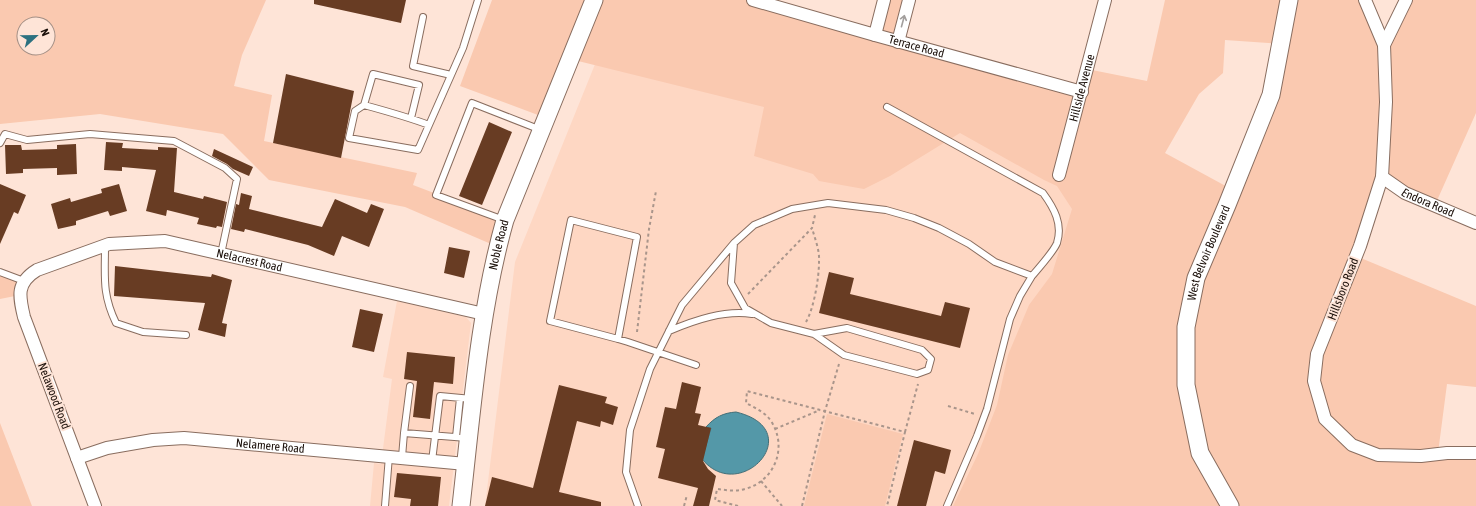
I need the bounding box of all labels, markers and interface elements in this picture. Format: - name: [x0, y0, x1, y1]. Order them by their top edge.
- one-way arrow: [900, 15, 907, 28]
- north arrow: [16, 16, 56, 56]
- text: N: [38, 27, 52, 38]
- street label: Terrace Road: [887, 32, 946, 61]
- street label: Hillside Avenue: [1066, 53, 1097, 123]
- street label: Endora Road: [1399, 186, 1456, 220]
- street label: West Belvoir Boulevard: [1185, 203, 1233, 302]
- street label: Noble Road: [486, 218, 512, 271]
- street label: Nelacrest Road: [215, 246, 284, 275]
- street label: Hillsboro Road: [1325, 256, 1361, 322]
- street label: Nelawood Road: [35, 361, 73, 431]
- street label: Nelamere Road: [235, 436, 305, 456]

